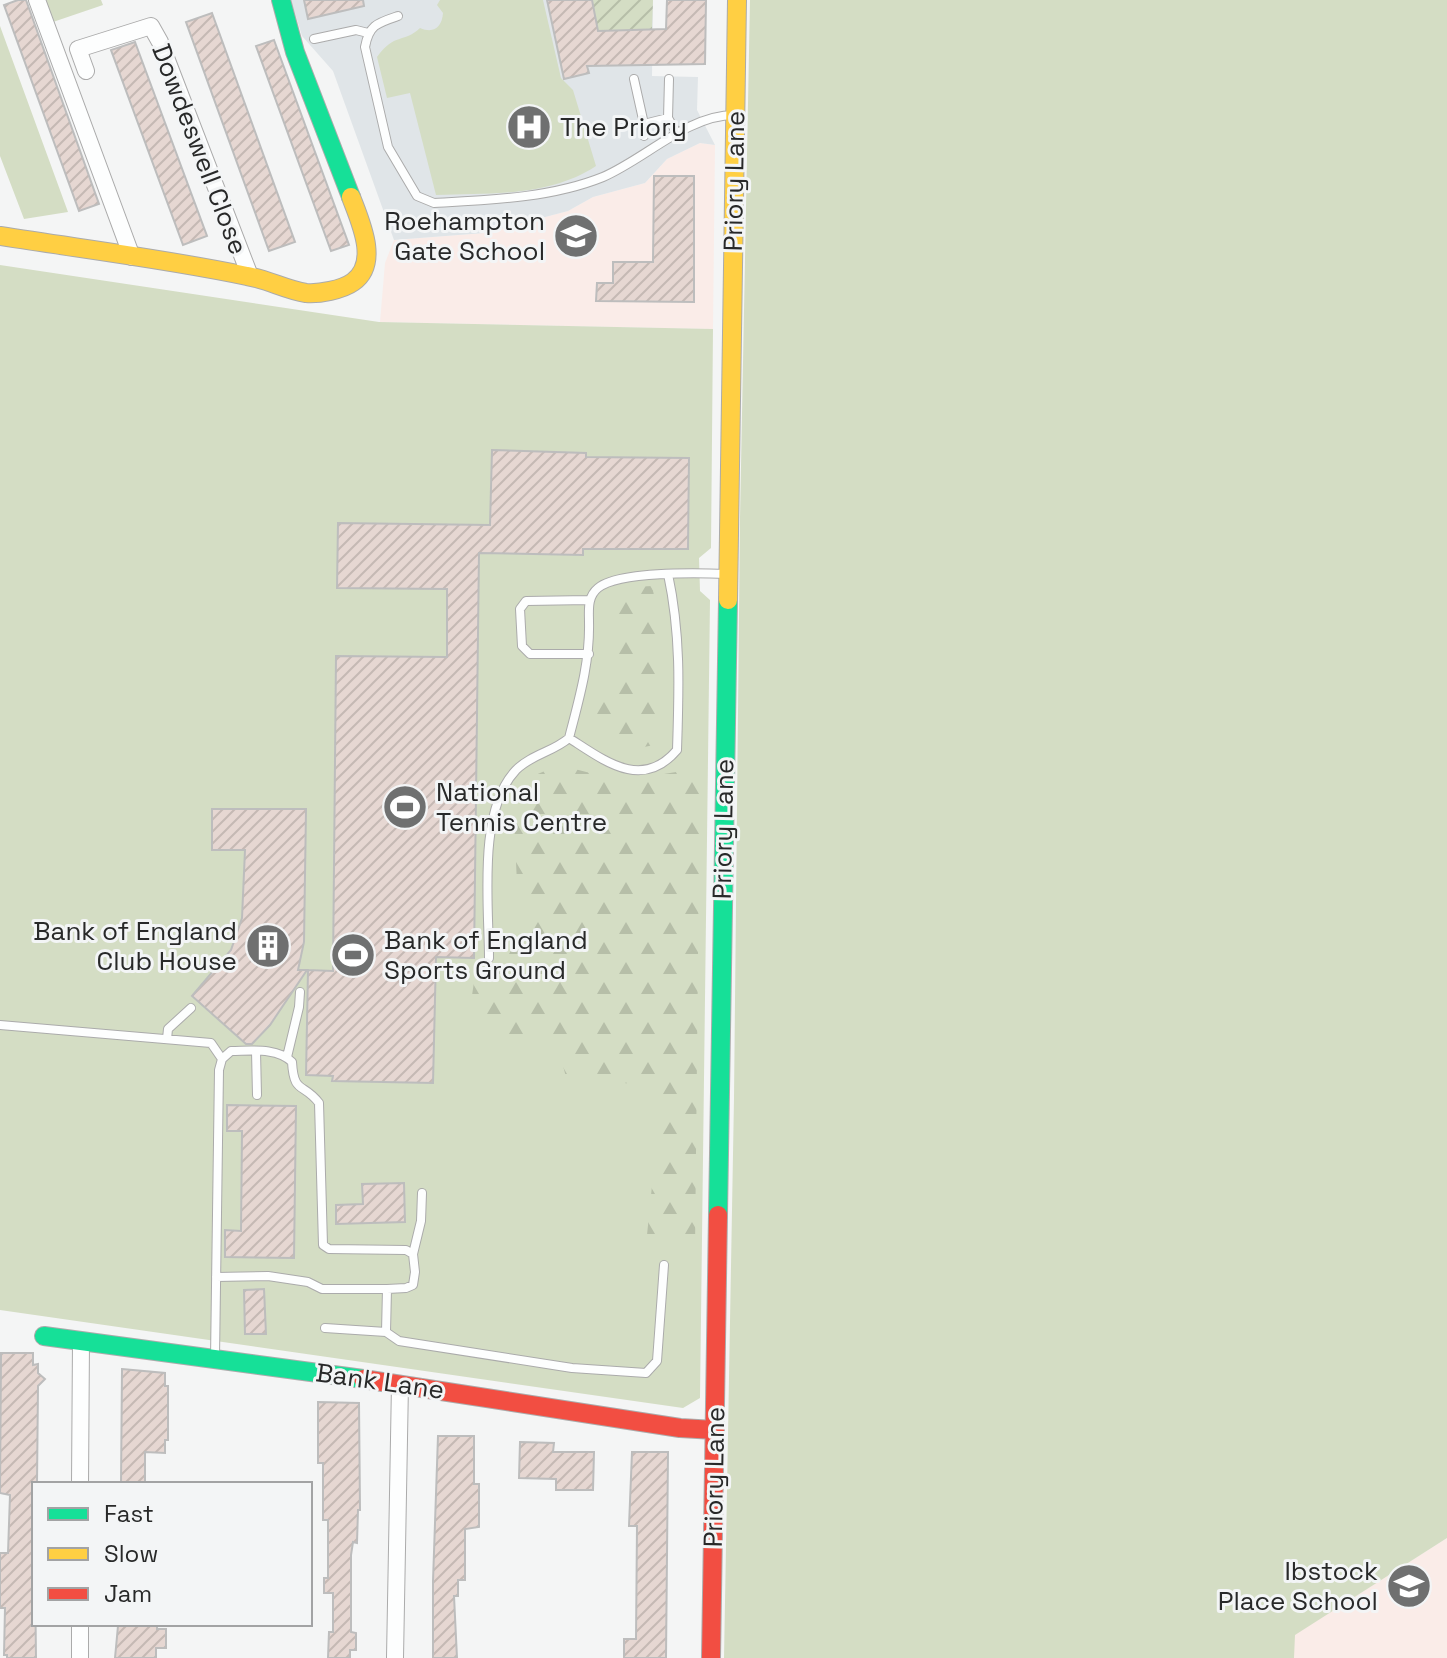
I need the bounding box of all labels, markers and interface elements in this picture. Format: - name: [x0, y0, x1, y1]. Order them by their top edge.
- street label: Dowdeswell Close: [144, 39, 256, 259]
- hospital icon: The Priory: [505, 103, 553, 151]
- place label: The Priory: [560, 110, 687, 144]
- street label: Priory Lane: [716, 110, 752, 252]
- place label: Roehampton Gate School: [384, 204, 545, 268]
- school or university icon: Roehampton Gate School: [552, 212, 600, 260]
- street label: Priory Lane: [705, 758, 741, 900]
- place label: National Tennis Centre: [436, 775, 607, 839]
- sports icon: National Tennis Centre: [381, 783, 429, 831]
- place label: Bank of England Club House: [33, 914, 237, 978]
- building icon: Bank of England Club House: [244, 922, 292, 970]
- place label: Bank of England Sports Ground: [384, 923, 588, 987]
- sports icon: Bank of England Sports Ground: [329, 931, 377, 979]
- street label: Bank Lane: [314, 1355, 446, 1407]
- street label: Priory Lane: [696, 1406, 732, 1548]
- legend: [32, 1482, 312, 1626]
- text: Fast: [104, 1498, 154, 1529]
- text: Slow: [104, 1538, 158, 1569]
- place label: Ibstock Place School: [1218, 1554, 1378, 1618]
- school or university icon: Ibstock Place School: [1385, 1562, 1433, 1610]
- text: Jam: [104, 1578, 152, 1609]

